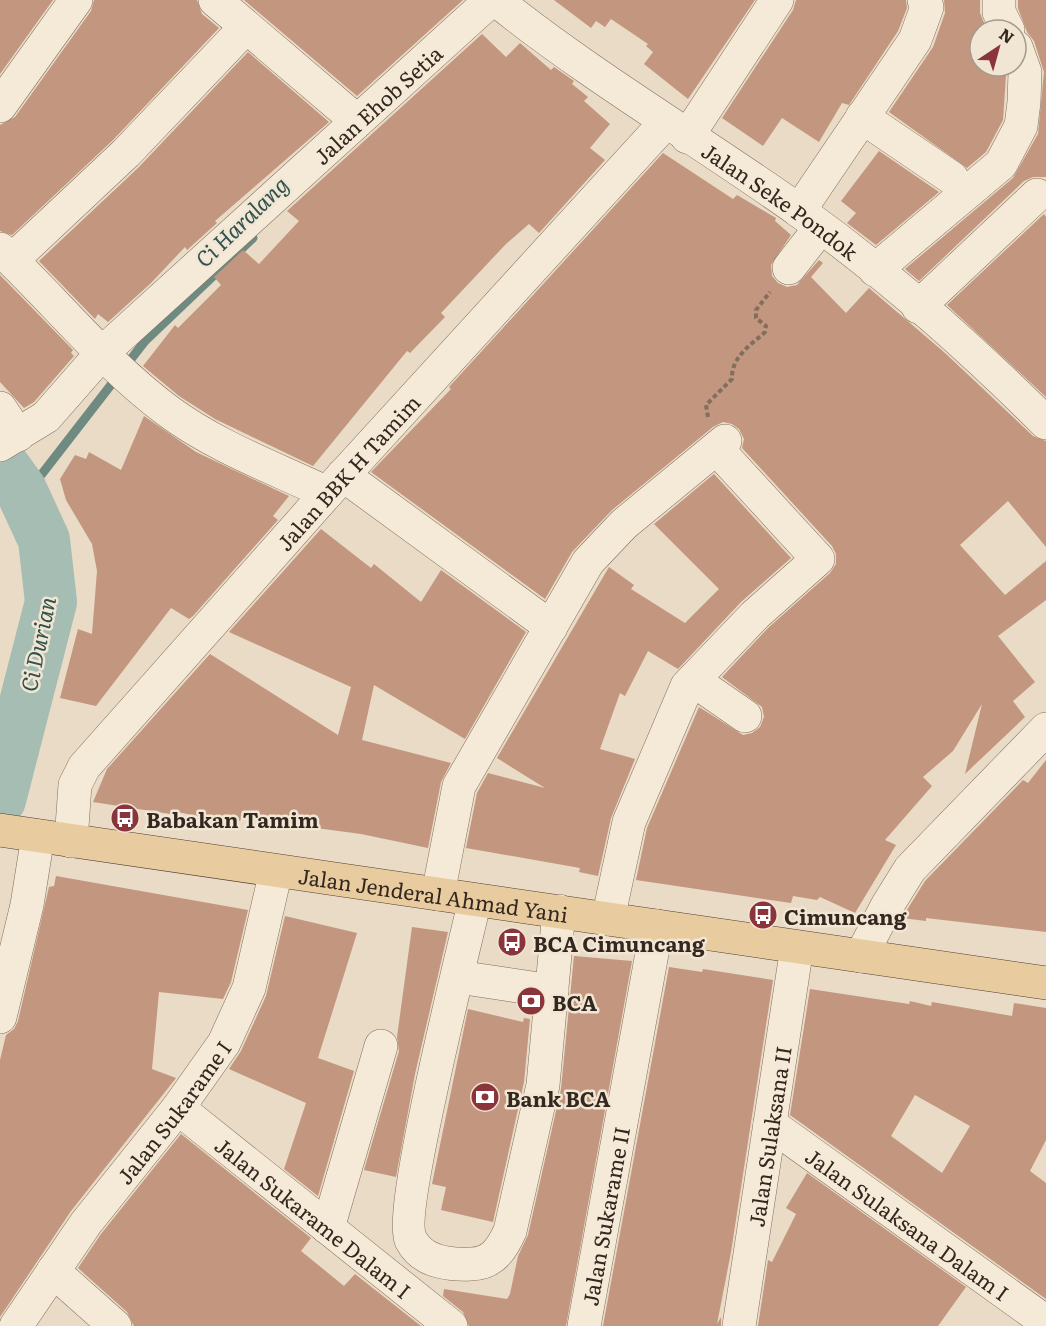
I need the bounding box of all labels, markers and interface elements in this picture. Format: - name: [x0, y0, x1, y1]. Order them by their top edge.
- north arrow: [968, 18, 1028, 78]
- text: N: [995, 21, 1020, 49]
- street label: Jalan Ehob Setia: [306, 37, 448, 170]
- street label: Jalan Seke Pondok: [696, 134, 866, 266]
- water label: Ci Haralang: [187, 168, 295, 274]
- street label: Jalan BBK H Tamim: [268, 387, 426, 556]
- water label: Ci Durian: [11, 594, 63, 694]
- bus stop icon: Babakan Tamim: [109, 802, 141, 834]
- place label: Babakan Tamim: [146, 803, 319, 834]
- street label: Jalan Jenderal Ahmad Yani: [296, 858, 570, 928]
- bus stop icon: Cimuncang: [747, 899, 779, 931]
- place label: Cimuncang: [784, 900, 907, 931]
- bus stop icon: BCA Cimuncang: [496, 926, 528, 958]
- place label: BCA Cimuncang: [533, 927, 705, 958]
- bank icon: BCA: [515, 985, 547, 1017]
- place label: BCA: [552, 986, 597, 1017]
- street label: Jalan Sukarame I: [108, 1033, 237, 1190]
- street label: Jalan Sulaksana II: [739, 1044, 797, 1229]
- bank icon: Bank BCA: [469, 1081, 501, 1113]
- place label: Bank BCA: [506, 1082, 611, 1113]
- street label: Jalan Sukarame II: [573, 1124, 636, 1308]
- street label: Jalan Sukarame Dalam I: [209, 1129, 419, 1305]
- street label: Jalan Sulaksana Dalam I: [800, 1139, 1016, 1307]

